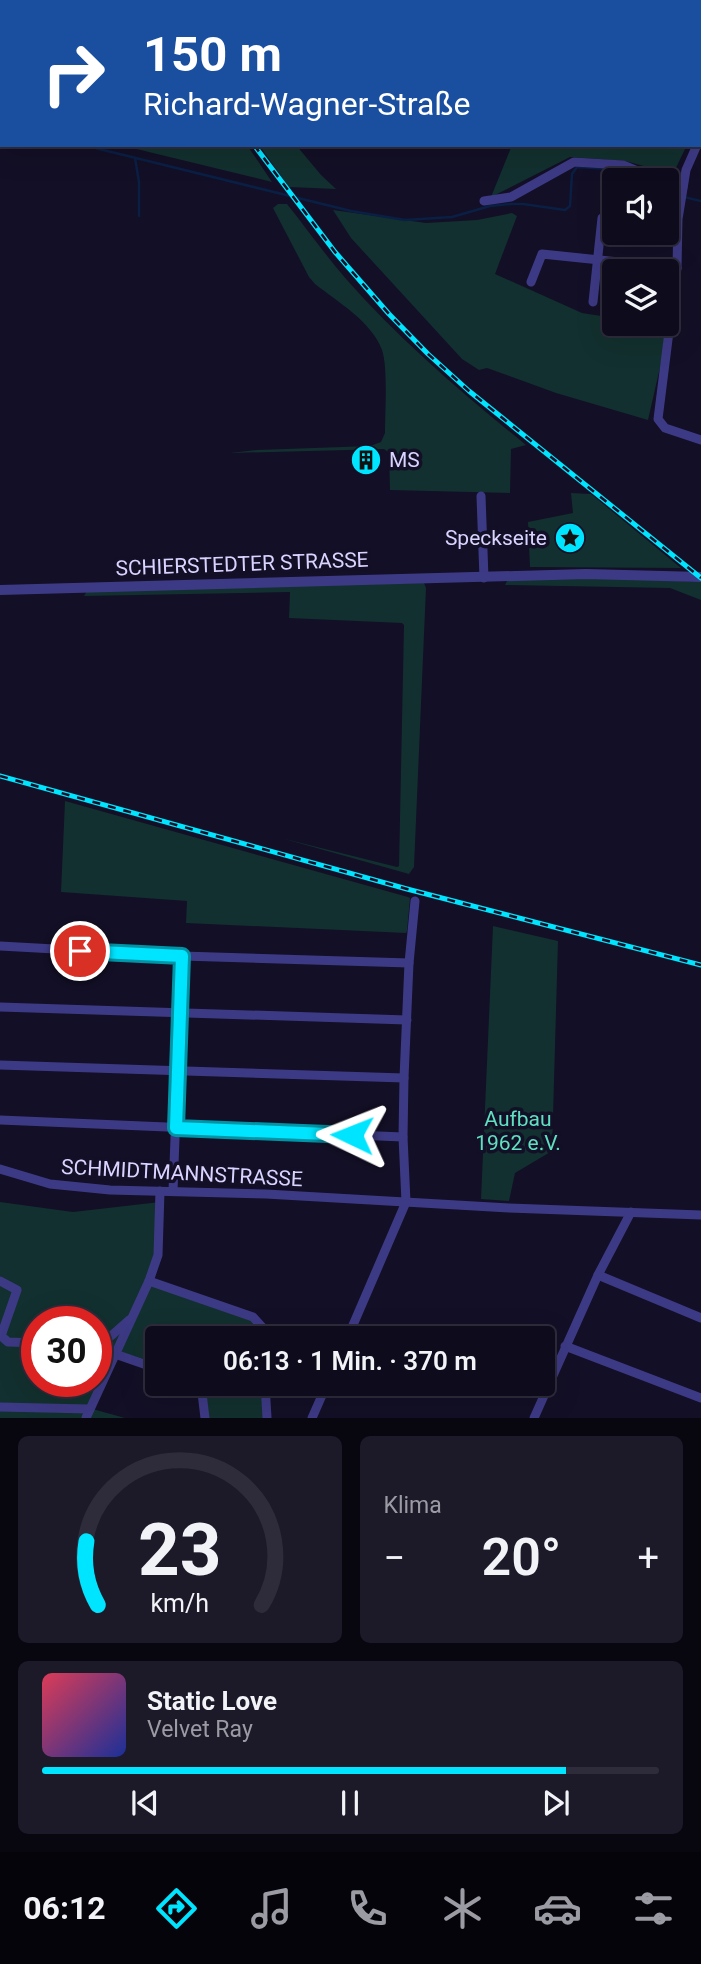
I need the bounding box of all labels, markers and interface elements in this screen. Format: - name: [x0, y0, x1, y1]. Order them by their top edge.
- text: 150 m: [143, 26, 282, 83]
- icon: right: [28, 28, 119, 119]
- text: Richard-Wagner-Straße: [143, 85, 470, 123]
- map controls: [602, 168, 679, 336]
- button: sound: [602, 168, 679, 245]
- button: layers: [602, 259, 679, 336]
- building icon: MS: [349, 443, 383, 477]
- place label: MS: [389, 448, 420, 472]
- place icon: Speckseite: [553, 521, 587, 555]
- place label: Speckseite: [445, 526, 547, 550]
- street label: SCHIERSTEDTER STRASSE: [115, 548, 369, 580]
- pin: [50, 921, 110, 981]
- icon: arrive: [61, 932, 99, 970]
- position arrow: [315, 1098, 389, 1172]
- park label: Aufbau 1962 e.V.: [475, 1107, 561, 1155]
- street label: SCHMIDTMANNSTRASSE: [61, 1155, 303, 1191]
- speed limit sign: 30: [21, 1306, 112, 1397]
- text: 06:13 · 1 Min. · 370 m: [223, 1346, 477, 1376]
- text: Klima: [384, 1492, 442, 1519]
- text: 23: [138, 1508, 222, 1594]
- text: 20°: [482, 1527, 561, 1588]
- text: −: [384, 1536, 405, 1580]
- text: +: [637, 1536, 659, 1580]
- text: km/h: [150, 1589, 209, 1618]
- text: Static Love: [147, 1686, 277, 1716]
- text: Velvet Ray: [147, 1716, 253, 1743]
- icon: previous: [126, 1784, 164, 1822]
- icon: pause: [331, 1784, 369, 1822]
- icon: next: [537, 1784, 575, 1822]
- icon: directions: [152, 1884, 201, 1933]
- icon: music: [247, 1884, 296, 1933]
- icon: phone: [343, 1884, 392, 1933]
- icon: climate: [438, 1884, 487, 1933]
- icon: car: [533, 1884, 582, 1933]
- icon: filters: [629, 1884, 678, 1933]
- text: 06:12: [23, 1889, 106, 1927]

